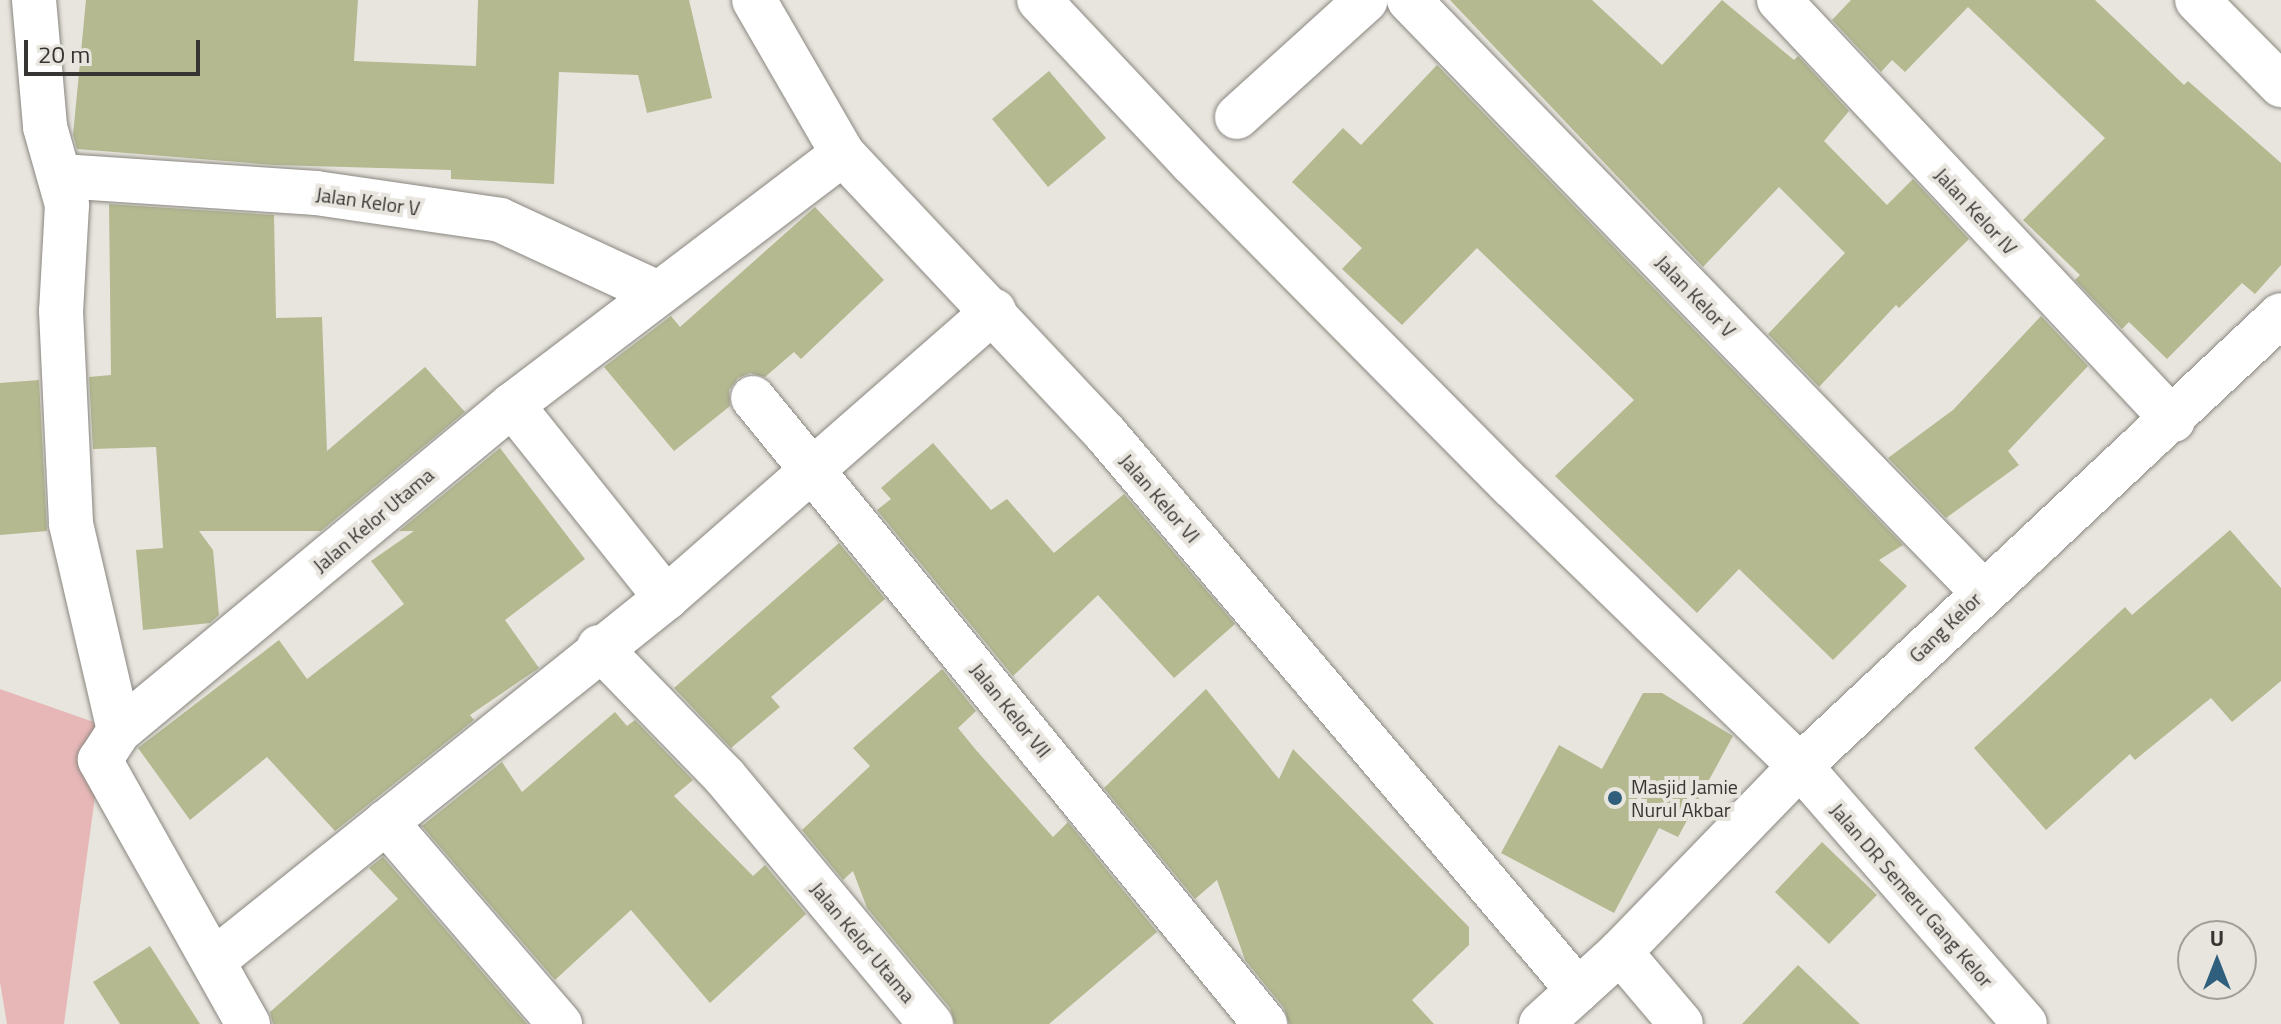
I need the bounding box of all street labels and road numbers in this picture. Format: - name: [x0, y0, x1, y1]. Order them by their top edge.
- street label: Jalan Kelor IV: [1930, 163, 2022, 259]
- street label: Jalan Kelor V: [314, 182, 422, 220]
- street label: Jalan Kelor V: [1651, 250, 1741, 342]
- street label: Jalan Kelor VI: [1115, 449, 1205, 547]
- street label: Jalan Kelor Utama: [308, 463, 438, 577]
- street label: Gang Kelor: [1904, 587, 1986, 667]
- street label: Jalan Kelor VII: [966, 658, 1056, 762]
- street label: Jalan DR Semeru Gang Kelor: [1826, 798, 1998, 992]
- street label: Jalan Kelor Utama: [806, 877, 920, 1007]

